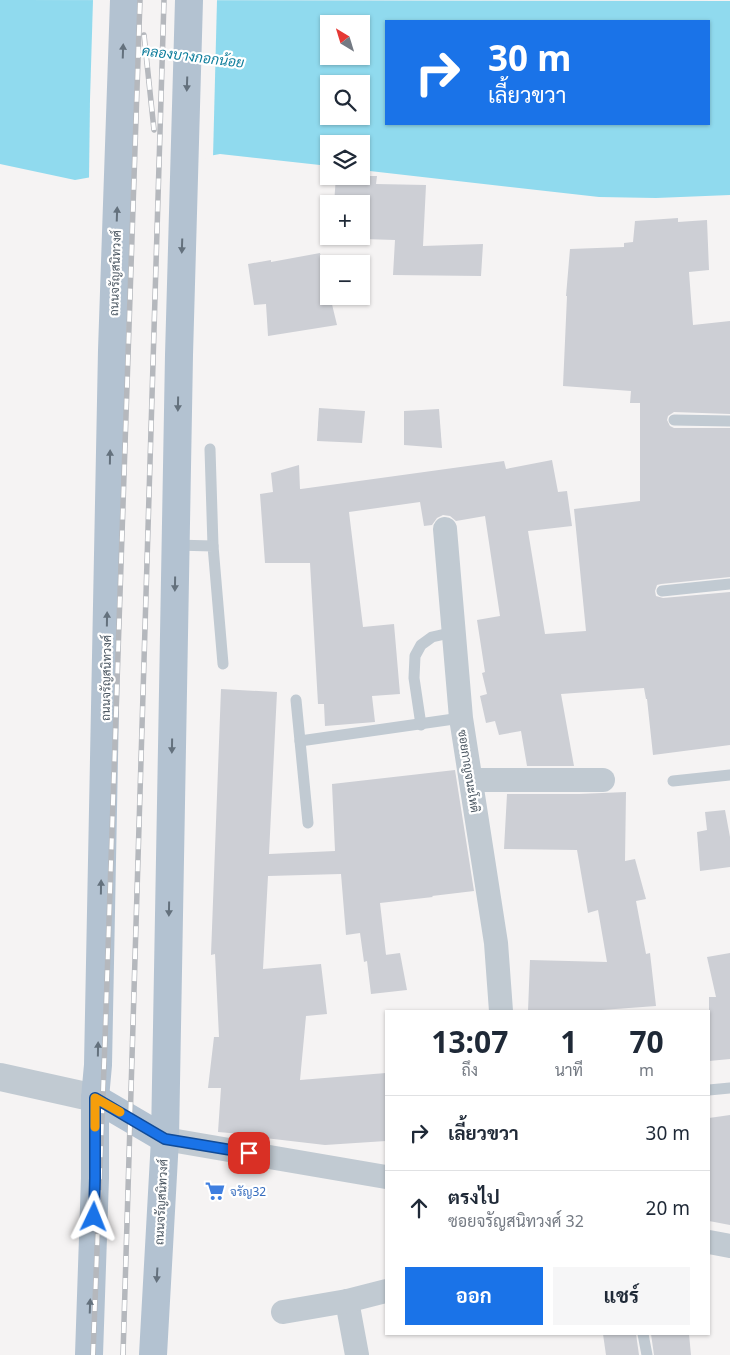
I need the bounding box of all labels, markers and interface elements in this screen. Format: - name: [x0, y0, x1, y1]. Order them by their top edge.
- north arrow: [320, 15, 370, 65]
- map controls: [320, 15, 370, 305]
- text: 30 m: [488, 34, 571, 81]
- water label: คลองบางกอกน้อย: [141, 40, 245, 72]
- icon: right: [405, 40, 470, 105]
- one-way arrow: [119, 43, 127, 59]
- button: search: [320, 75, 370, 125]
- one-way arrow: [183, 76, 191, 92]
- text: เลี้ยวขวา: [488, 79, 566, 109]
- button: layers: [320, 135, 370, 185]
- button: +: [320, 195, 370, 245]
- one-way arrow: [113, 206, 121, 222]
- street label: ถนนจรัญสนิทวงศ์: [105, 230, 125, 316]
- one-way arrow: [178, 238, 186, 254]
- button: −: [320, 255, 370, 305]
- one-way arrow: [174, 396, 182, 412]
- one-way arrow: [106, 449, 114, 465]
- one-way arrow: [171, 576, 179, 592]
- one-way arrow: [103, 611, 111, 627]
- street label: ถนนจรัญสนิทวงศ์: [97, 635, 115, 721]
- street label: ซอยกาญจนะโหติ: [454, 728, 484, 814]
- one-way arrow: [168, 738, 176, 754]
- one-way arrow: [98, 879, 106, 895]
- one-way arrow: [165, 901, 173, 917]
- text: 13:07: [431, 1021, 508, 1062]
- text: 1: [560, 1021, 577, 1062]
- text: 70: [629, 1021, 664, 1062]
- one-way arrow: [95, 1041, 103, 1057]
- text: ถึง: [462, 1059, 478, 1081]
- text: นาที: [555, 1059, 583, 1081]
- text: m: [639, 1059, 654, 1081]
- icon: right: [405, 1119, 433, 1147]
- text: เลี้ยวขวา: [448, 1120, 519, 1146]
- text: 30 m: [646, 1120, 690, 1146]
- pin: [228, 1132, 270, 1174]
- icon: arrive: [235, 1139, 263, 1167]
- street label: ถนนจรัญสนิทวงศ์: [150, 1159, 172, 1245]
- supermarket icon: จรัญ32: [204, 1180, 226, 1202]
- place label: จรัญ32: [230, 1183, 266, 1200]
- text: ตรงไป: [448, 1184, 500, 1210]
- position arrow: [67, 1190, 119, 1242]
- icon: ahead: [405, 1194, 433, 1222]
- text: 20 m: [646, 1195, 690, 1221]
- text: ซอยจรัญสนิทวงศ์ 32: [448, 1210, 584, 1232]
- one-way arrow: [153, 1267, 161, 1283]
- button: ออก: [405, 1267, 543, 1325]
- button: แชร์: [553, 1267, 690, 1325]
- one-way arrow: [87, 1298, 95, 1314]

